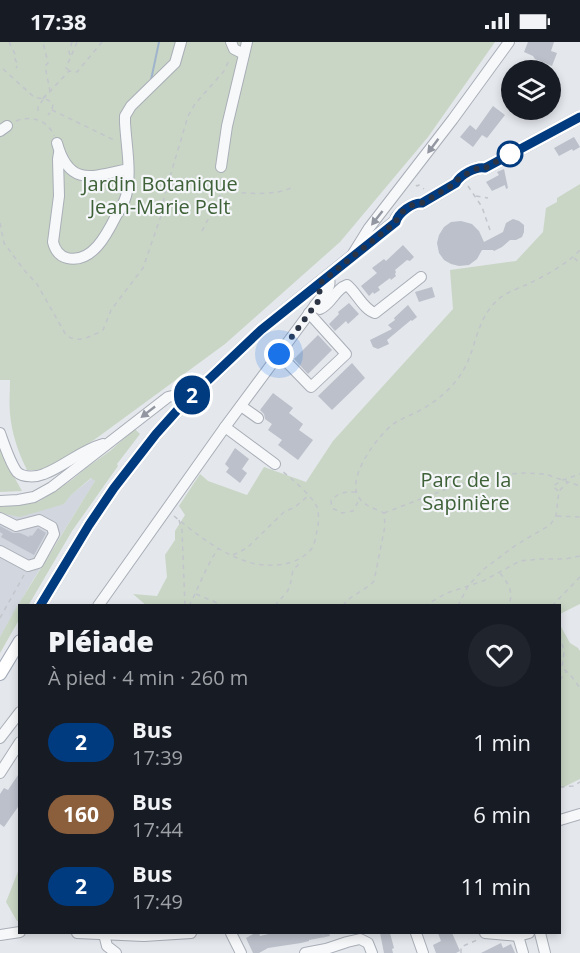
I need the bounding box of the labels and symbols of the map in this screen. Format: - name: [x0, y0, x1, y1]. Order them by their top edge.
- one-way arrow: [426, 138, 439, 154]
- unlabelled marker: [497, 141, 523, 167]
- park label: Jardin Botanique Jean-Marie Pelt: [80, 170, 238, 220]
- one-way arrow: [371, 209, 383, 225]
- your location: [264, 339, 294, 369]
- line badge: 2: [172, 376, 212, 414]
- one-way arrow: [141, 406, 156, 418]
- park label: Parc de la Sapinière: [421, 466, 511, 516]

